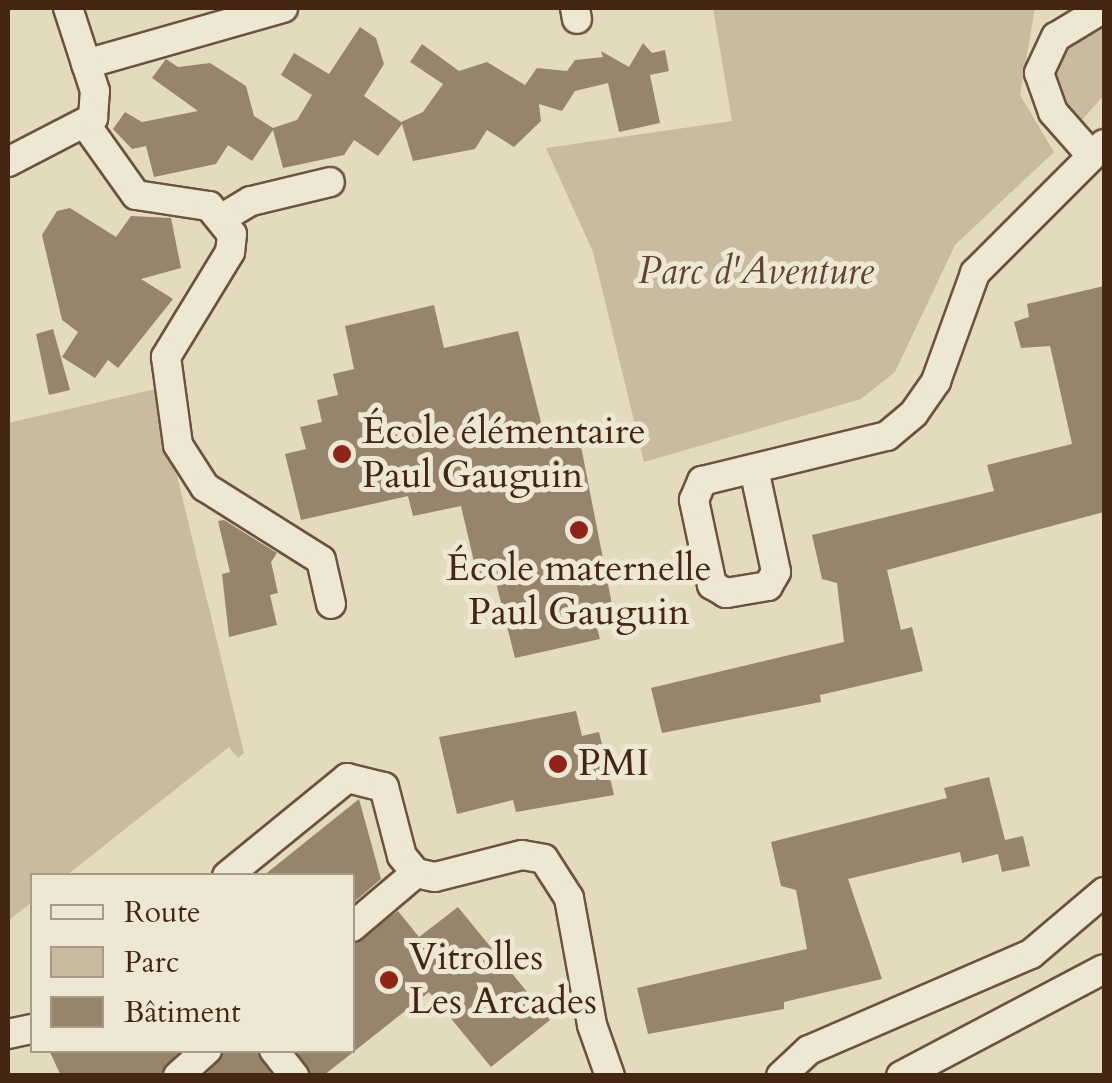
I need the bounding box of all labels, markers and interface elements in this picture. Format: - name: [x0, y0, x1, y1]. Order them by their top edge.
- park label: Parc d'Aventure: [638, 249, 874, 295]
- place label: École élémentaire Paul Gauguin: [362, 409, 646, 498]
- marker: École élémentaire Paul Gauguin: [331, 443, 353, 465]
- marker: École maternelle Paul Gauguin: [568, 519, 590, 541]
- place label: École maternelle Paul Gauguin: [446, 546, 712, 636]
- place label: PMI: [578, 741, 649, 787]
- marker: PMI: [547, 753, 569, 775]
- legend: [30, 873, 355, 1053]
- text: Route: [124, 892, 201, 933]
- place label: Vitrolles Les Arcades: [409, 935, 597, 1024]
- text: Parc: [124, 942, 179, 983]
- marker: Vitrolles Les Arcades: [378, 969, 400, 991]
- text: Bâtiment: [124, 992, 241, 1033]

